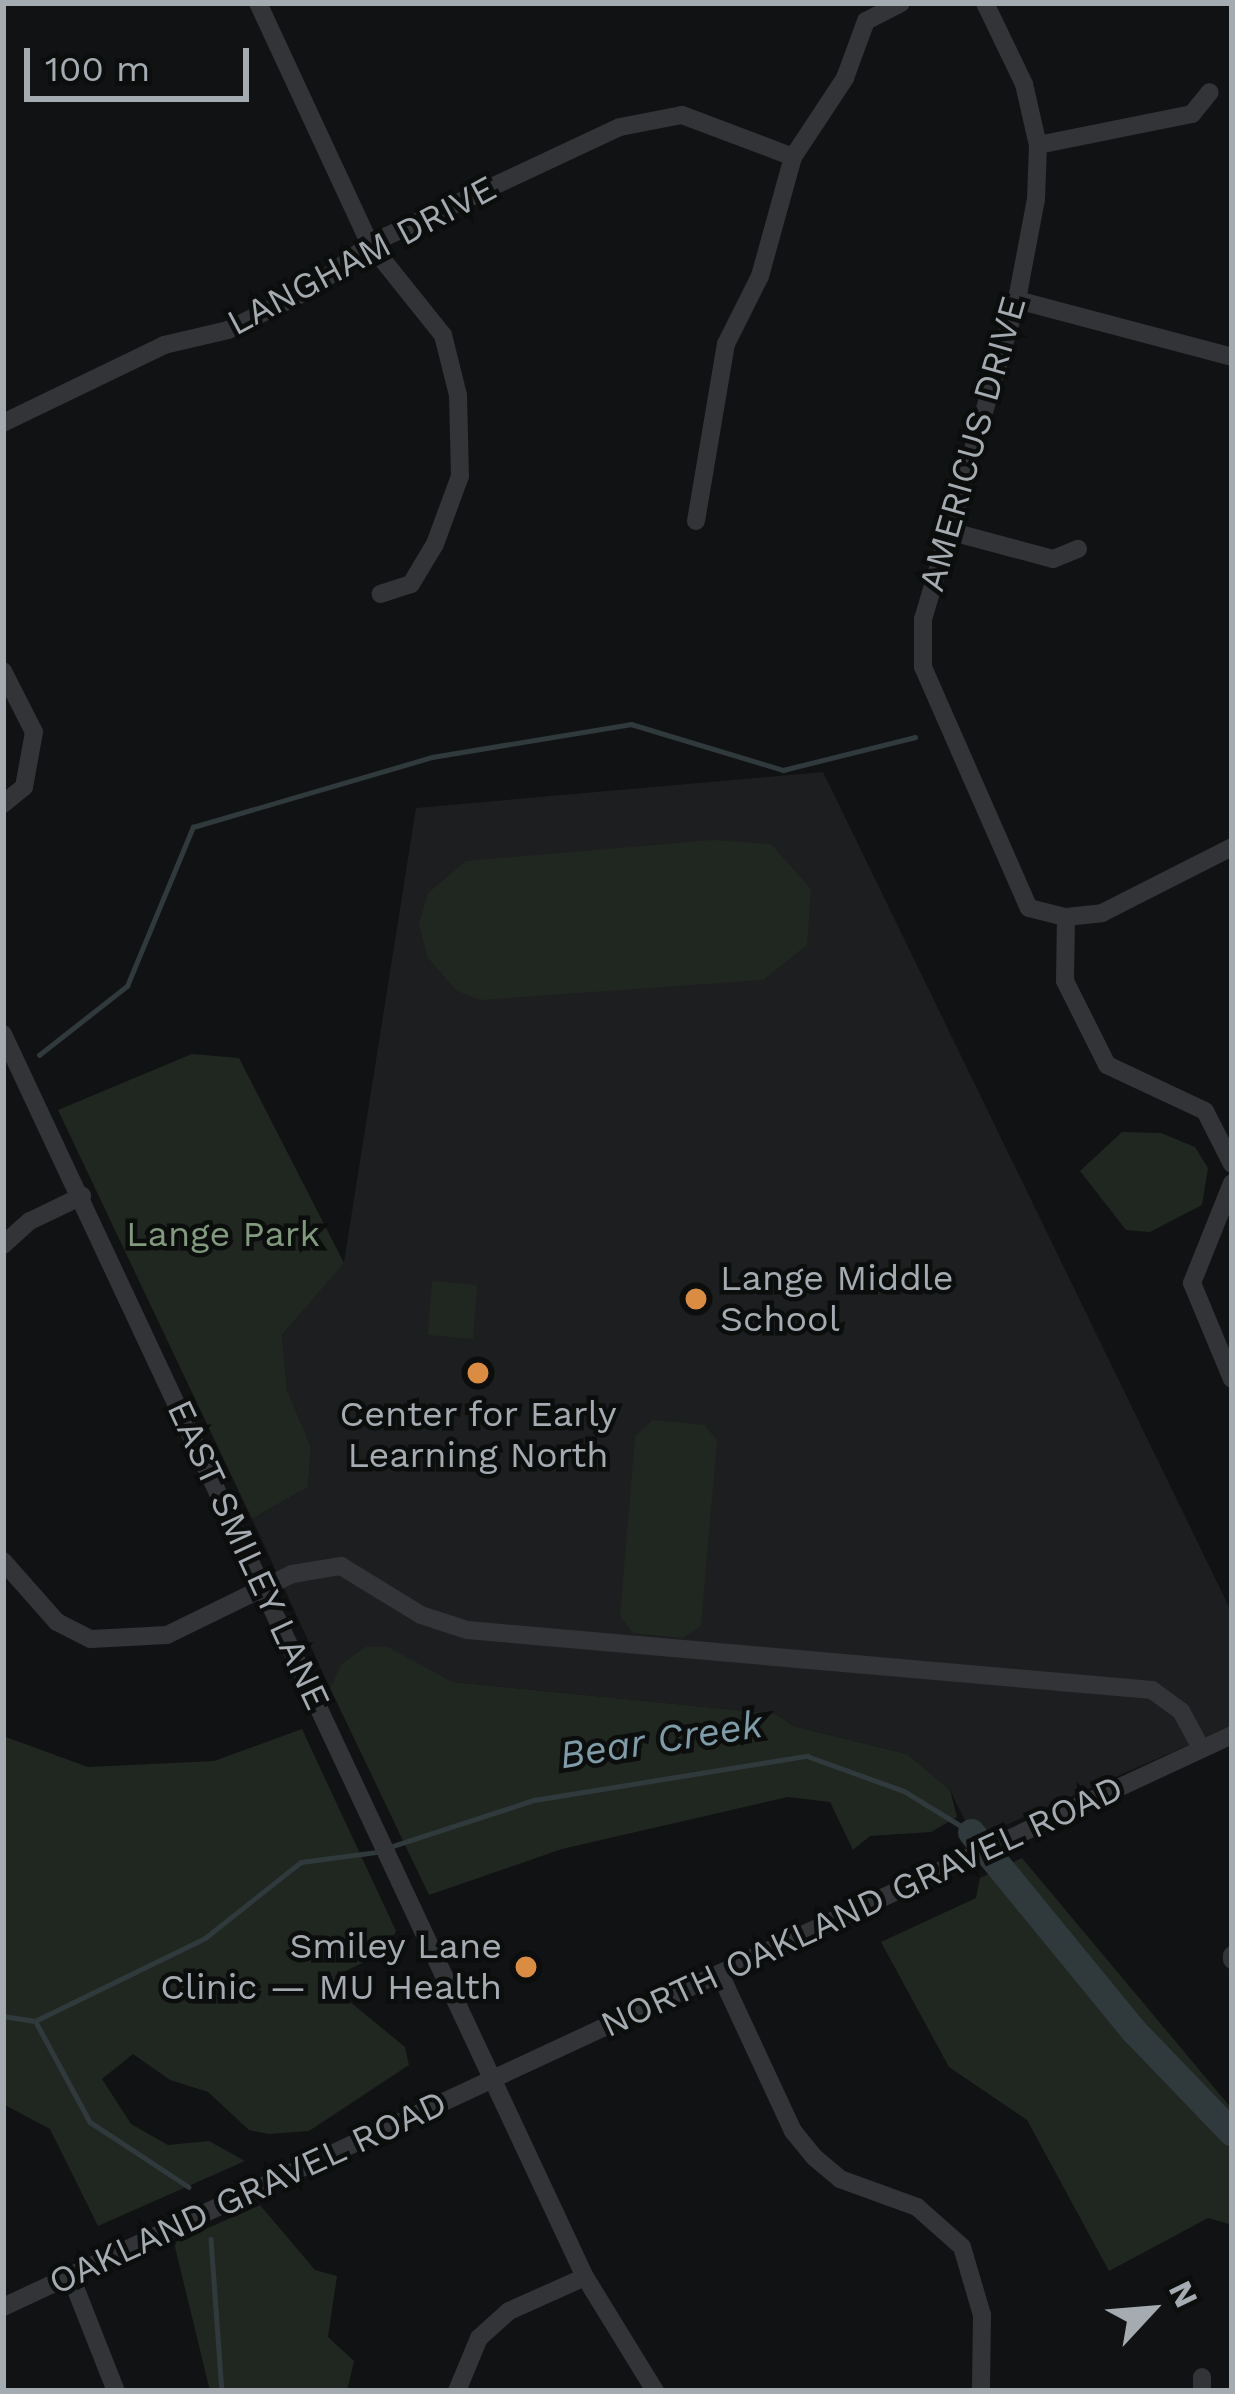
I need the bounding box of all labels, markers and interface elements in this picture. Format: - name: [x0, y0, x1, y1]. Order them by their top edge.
- scale bar: [30, 24, 255, 98]
- text: 100 m: [45, 48, 150, 90]
- street label: LANGHAM DRIVE: [220, 167, 504, 345]
- street label: AMERICUS DRIVE: [910, 292, 1036, 596]
- park label: Lange Park: [126, 1213, 320, 1257]
- place label: Lange Middle School: [720, 1256, 954, 1341]
- marker: Lange Middle School: [683, 1286, 709, 1312]
- marker: Center for Early Learning North: [465, 1360, 491, 1386]
- street label: EAST SMILEY LANE: [157, 1392, 339, 1718]
- place label: Center for Early Learning North: [338, 1392, 618, 1477]
- water label: Bear Creek: [556, 1701, 766, 1779]
- street label: NORTH OAKLAND GRAVEL ROAD: [594, 1767, 1130, 2047]
- place label: Smiley Lane Clinic — MU Health: [160, 1924, 502, 2009]
- marker: Smiley Lane Clinic — MU Health: [513, 1954, 539, 1980]
- street label: OAKLAND GRAVEL ROAD: [42, 2082, 454, 2304]
- north arrow: [1091, 2250, 1211, 2370]
- text: N: [1161, 2274, 1207, 2314]

